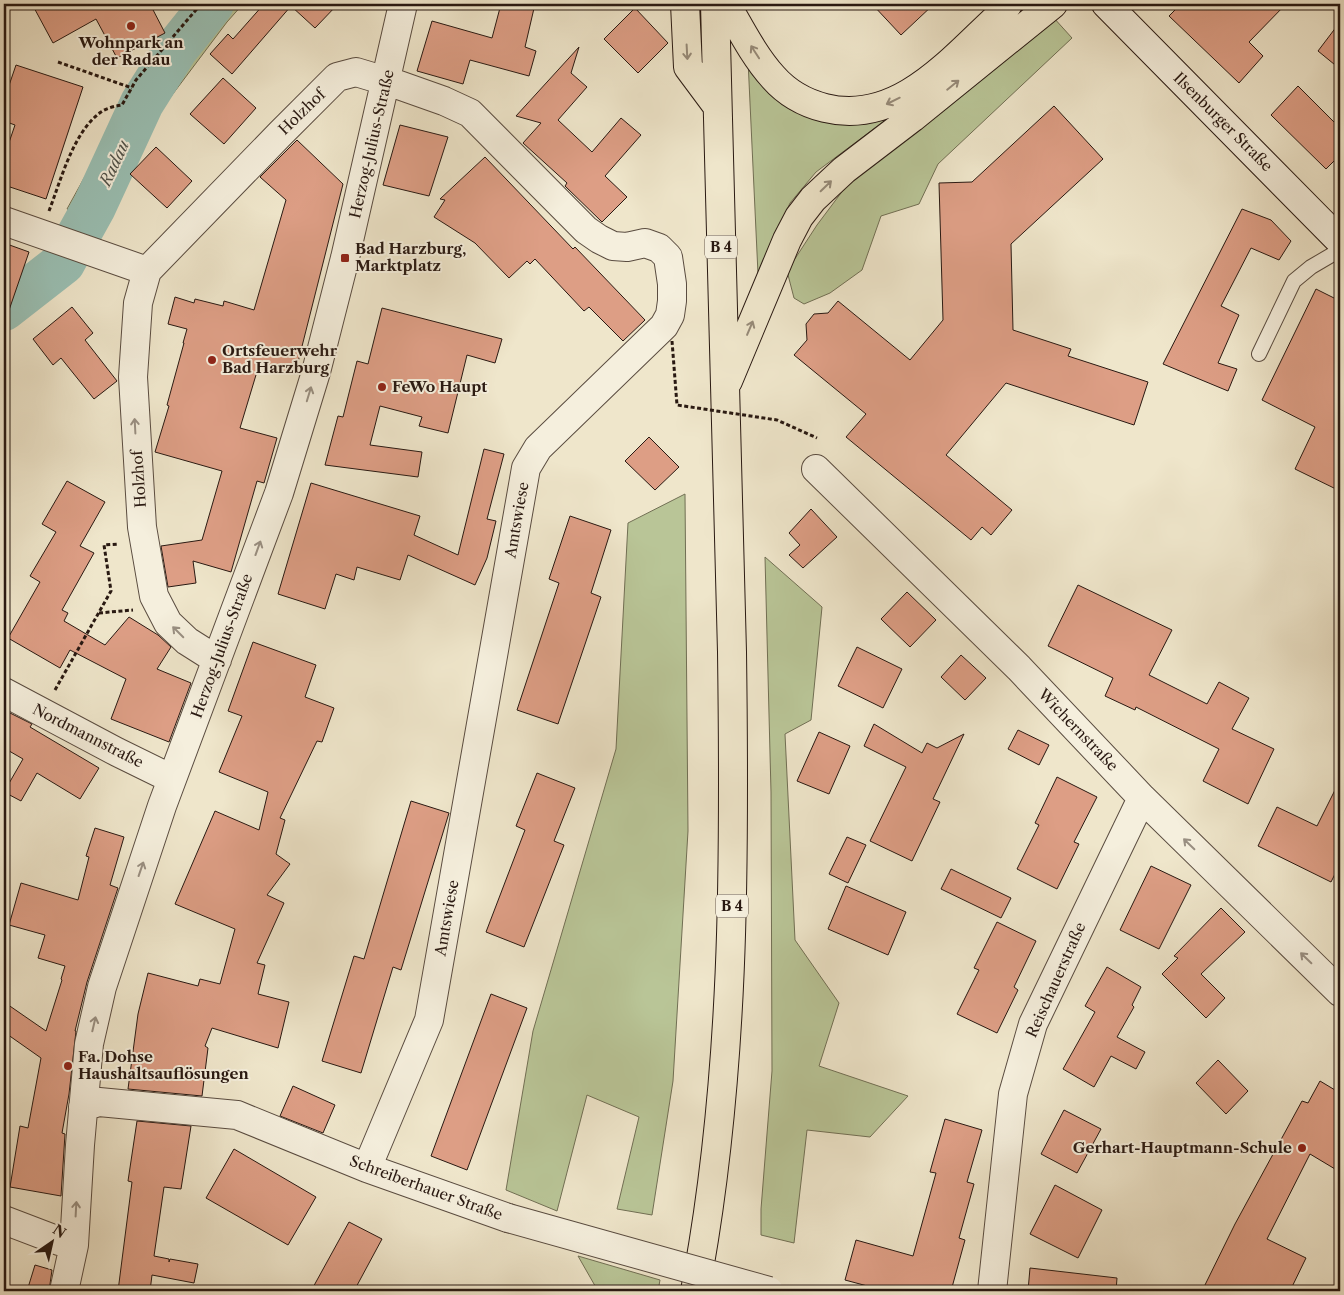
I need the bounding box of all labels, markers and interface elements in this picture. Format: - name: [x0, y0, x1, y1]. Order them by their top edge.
- marker: Wohnpark an der Radau: [125, 20, 137, 32]
- place label: Wohnpark an der Radau: [77, 33, 184, 69]
- one-way arrow: [683, 44, 692, 60]
- one-way arrow: [750, 45, 760, 59]
- street label: Herzog-Julius-Straße: [345, 68, 398, 220]
- street label: Ilsenburger Straße: [1170, 68, 1277, 175]
- one-way arrow: [946, 79, 959, 90]
- street label: Holzhof: [274, 84, 330, 139]
- one-way arrow: [886, 97, 901, 106]
- water label: Radau: [94, 136, 133, 191]
- one-way arrow: [820, 180, 832, 192]
- road number: B 4: [705, 236, 737, 258]
- place label: Bad Harzburg, Marktplatz: [355, 239, 466, 275]
- marker: Bad Harzburg, Marktplatz: [339, 252, 351, 264]
- one-way arrow: [746, 321, 755, 336]
- place label: Ortsfeuerwehr Bad Harzburg: [222, 341, 338, 377]
- marker: Ortsfeuerwehr Bad Harzburg: [206, 354, 218, 366]
- place label: FeWo Haupt: [392, 377, 487, 396]
- marker: FeWo Haupt: [376, 381, 388, 393]
- one-way arrow: [305, 386, 315, 402]
- one-way arrow: [131, 418, 140, 434]
- street label: Holzhof: [127, 448, 150, 509]
- street label: Amtswiese: [500, 480, 533, 561]
- one-way arrow: [254, 541, 263, 557]
- street label: Herzog-Julius-Straße: [187, 571, 256, 721]
- one-way arrow: [171, 626, 184, 638]
- street label: Wichernstraße: [1034, 684, 1122, 775]
- street label: Nordmannstraße: [30, 699, 147, 772]
- one-way arrow: [1183, 838, 1196, 850]
- one-way arrow: [137, 862, 146, 877]
- street label: Amtswiese: [430, 878, 463, 959]
- road number: B 4: [716, 894, 748, 918]
- street label: Reischauerstraße: [1022, 919, 1089, 1040]
- one-way arrow: [1299, 952, 1312, 964]
- one-way arrow: [90, 1017, 99, 1033]
- place label: Fa. Dohse Haushaltsauflösungen: [78, 1047, 249, 1083]
- marker: Fa. Dohse Haushaltsauflösungen: [62, 1060, 74, 1072]
- place label: Gerhart-Hauptmann-Schule: [1073, 1138, 1292, 1157]
- marker: Gerhart-Hauptmann-Schule: [1296, 1142, 1308, 1154]
- street label: Schreiberhauer Straße: [347, 1151, 505, 1224]
- one-way arrow: [72, 1201, 81, 1217]
- north arrow: [28, 1218, 78, 1268]
- text: N: [49, 1220, 69, 1242]

